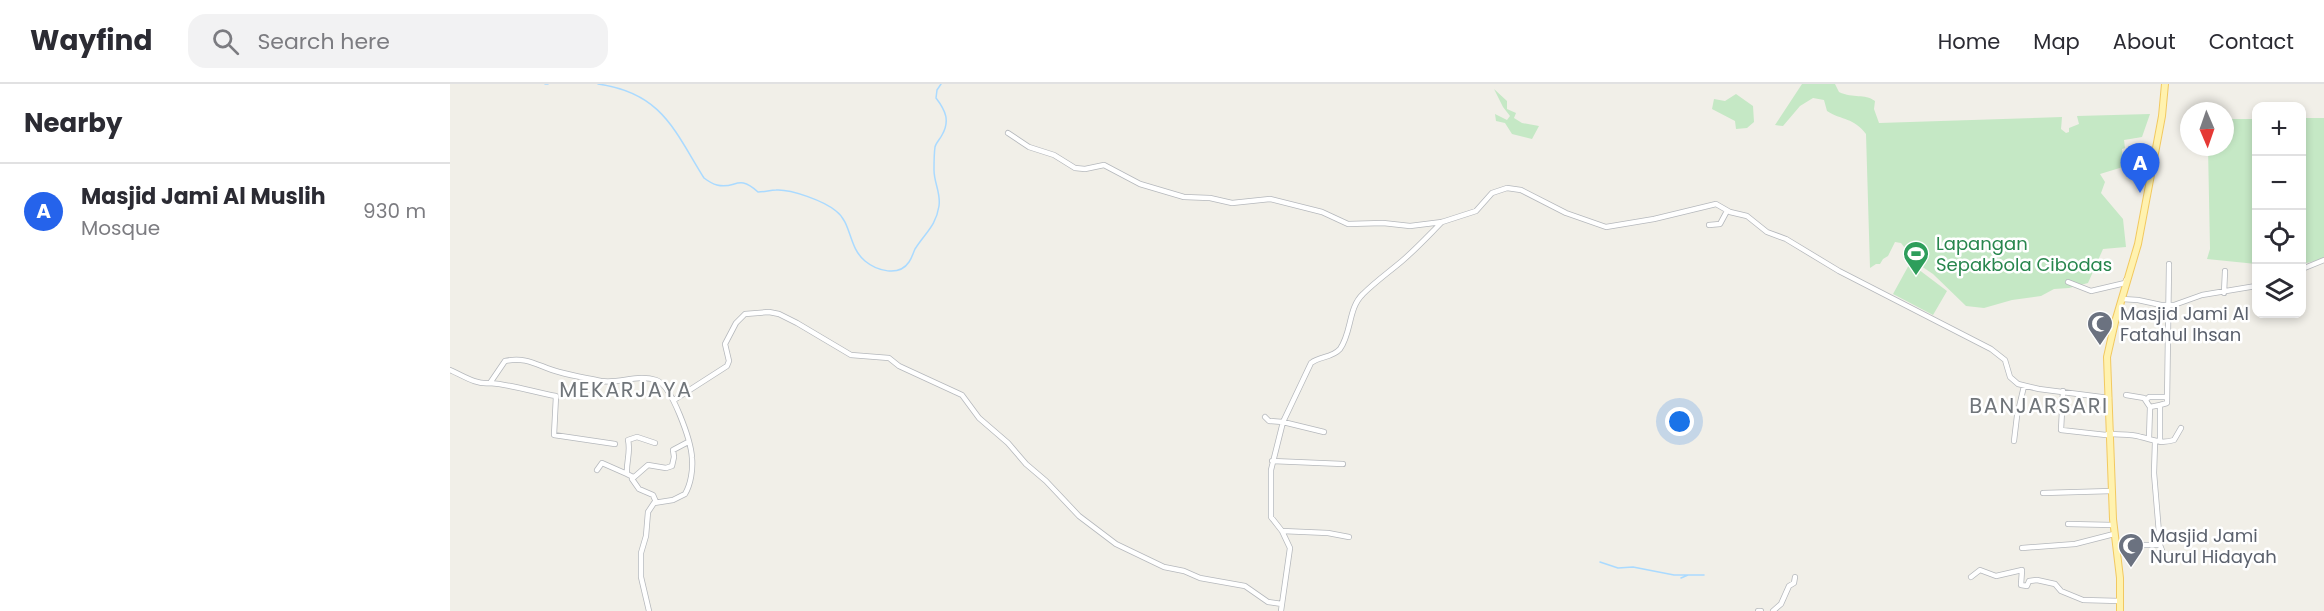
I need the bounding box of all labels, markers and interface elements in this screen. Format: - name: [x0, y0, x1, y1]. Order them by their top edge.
- search box: [188, 14, 608, 68]
- text: Wayfind: [30, 21, 152, 60]
- icon: search: [209, 25, 242, 58]
- text: Search here: [257, 26, 390, 57]
- text: Home: [1938, 27, 2000, 56]
- text: Map: [2033, 27, 2080, 56]
- text: About: [2113, 27, 2176, 56]
- text: Contact: [2209, 27, 2294, 56]
- north arrow: [2180, 102, 2234, 156]
- map controls: [2252, 102, 2306, 318]
- button: +: [2252, 102, 2306, 156]
- text: Nearby: [24, 105, 122, 141]
- pin: A: [2120, 144, 2160, 193]
- button: −: [2252, 156, 2306, 210]
- text: Masjid Jami Al Muslih: [81, 181, 326, 212]
- text: A: [36, 197, 51, 225]
- text: 930 m: [363, 197, 426, 225]
- button: locate: [2252, 210, 2306, 264]
- text: Mosque: [81, 214, 160, 242]
- place label: Lapangan Sepakbola Cibodas: [1936, 231, 2112, 277]
- sports icon: Lapangan Sepakbola Cibodas: [1901, 239, 1931, 277]
- button: layers: [2252, 264, 2306, 318]
- place label: Masjid Jami Al Fatahul Ihsan: [2120, 301, 2249, 347]
- mosque icon: Masjid Jami Al Fatahul Ihsan: [2085, 309, 2115, 347]
- district label: MEKARJAYA: [559, 375, 693, 404]
- district label: BANJARSARI: [1969, 391, 2109, 420]
- your location: [1665, 407, 1694, 436]
- place label: Masjid Jami Nurul Hidayah: [2150, 523, 2277, 569]
- mosque icon: Masjid Jami Nurul Hidayah: [2116, 531, 2146, 569]

